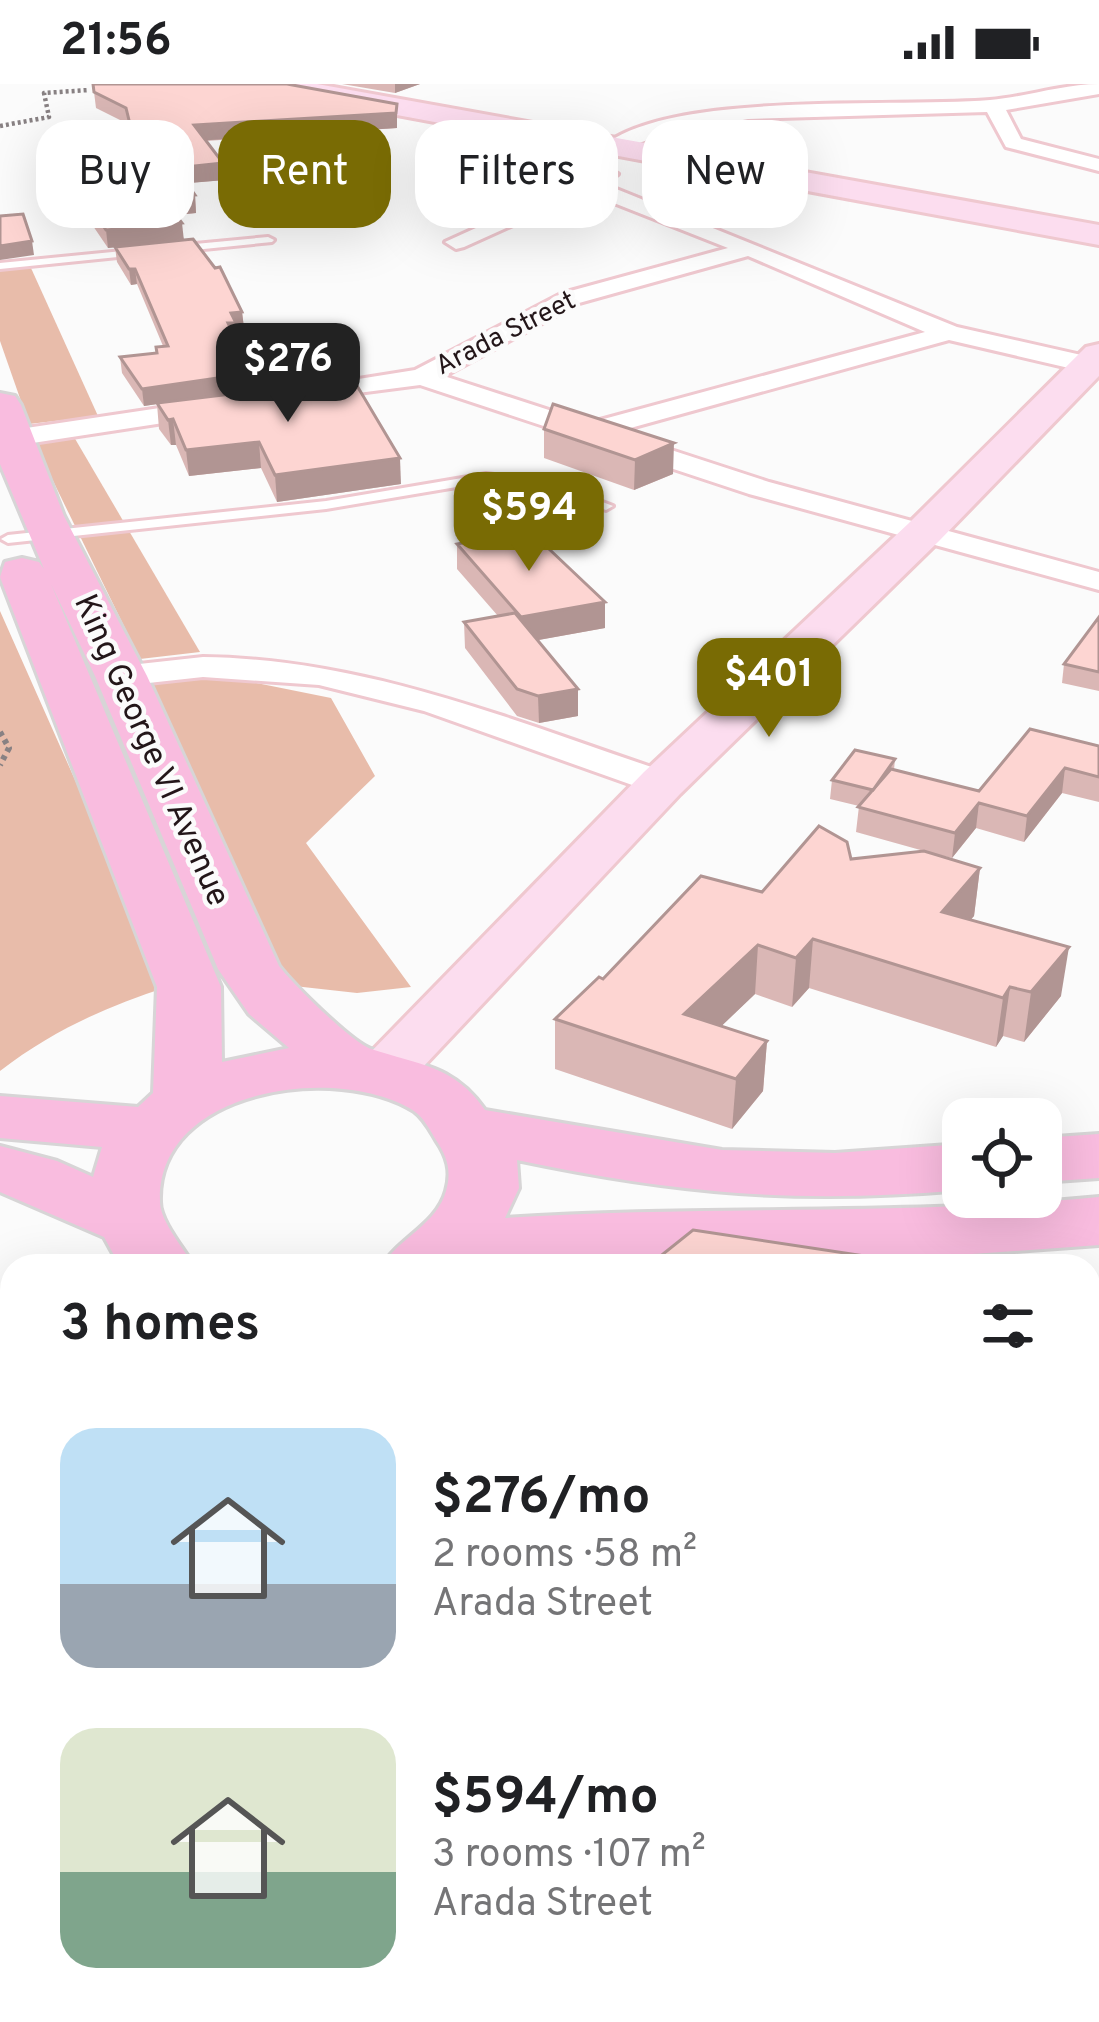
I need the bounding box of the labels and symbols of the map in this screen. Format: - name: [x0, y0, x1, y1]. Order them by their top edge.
- street label: Arada Street: [430, 284, 582, 384]
- pin: $276: [217, 323, 359, 425]
- pin: $594: [458, 472, 600, 574]
- street label: King George VI Avenue: [62, 588, 238, 914]
- pin: $401: [698, 638, 840, 740]

